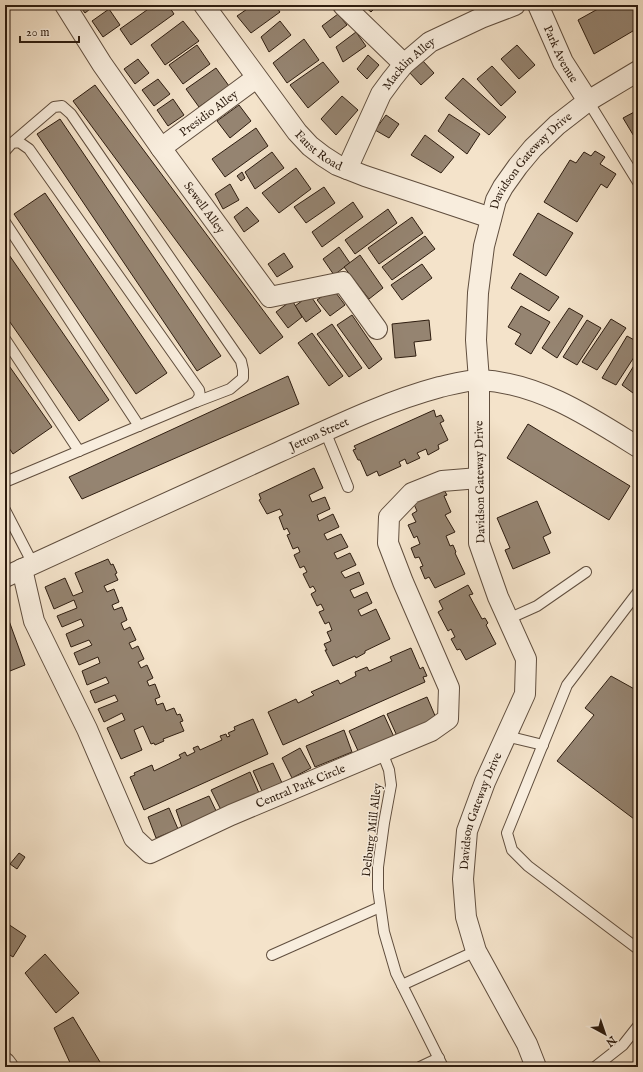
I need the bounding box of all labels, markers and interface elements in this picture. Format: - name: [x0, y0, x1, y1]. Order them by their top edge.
- scale bar: [20, 18, 79, 44]
- street label: Park Avenue: [540, 23, 582, 86]
- text: 20 m: [26, 25, 49, 40]
- street label: Macklin Alley: [379, 33, 437, 93]
- street label: Presidio Alley: [176, 86, 241, 139]
- street label: Davidson Gateway Drive: [486, 109, 575, 211]
- street label: Faust Road: [292, 127, 345, 174]
- street label: Sewell Alley: [181, 179, 228, 236]
- street label: Jetton Street: [285, 414, 351, 456]
- street label: Davidson Gateway Drive: [471, 420, 489, 544]
- street label: Davidson Gateway Drive: [456, 749, 505, 871]
- street label: Central Park Circle: [253, 760, 348, 811]
- street label: Delburg Mill Alley: [359, 782, 385, 878]
- north arrow: [585, 1014, 625, 1054]
- text: N: [602, 1032, 620, 1050]

